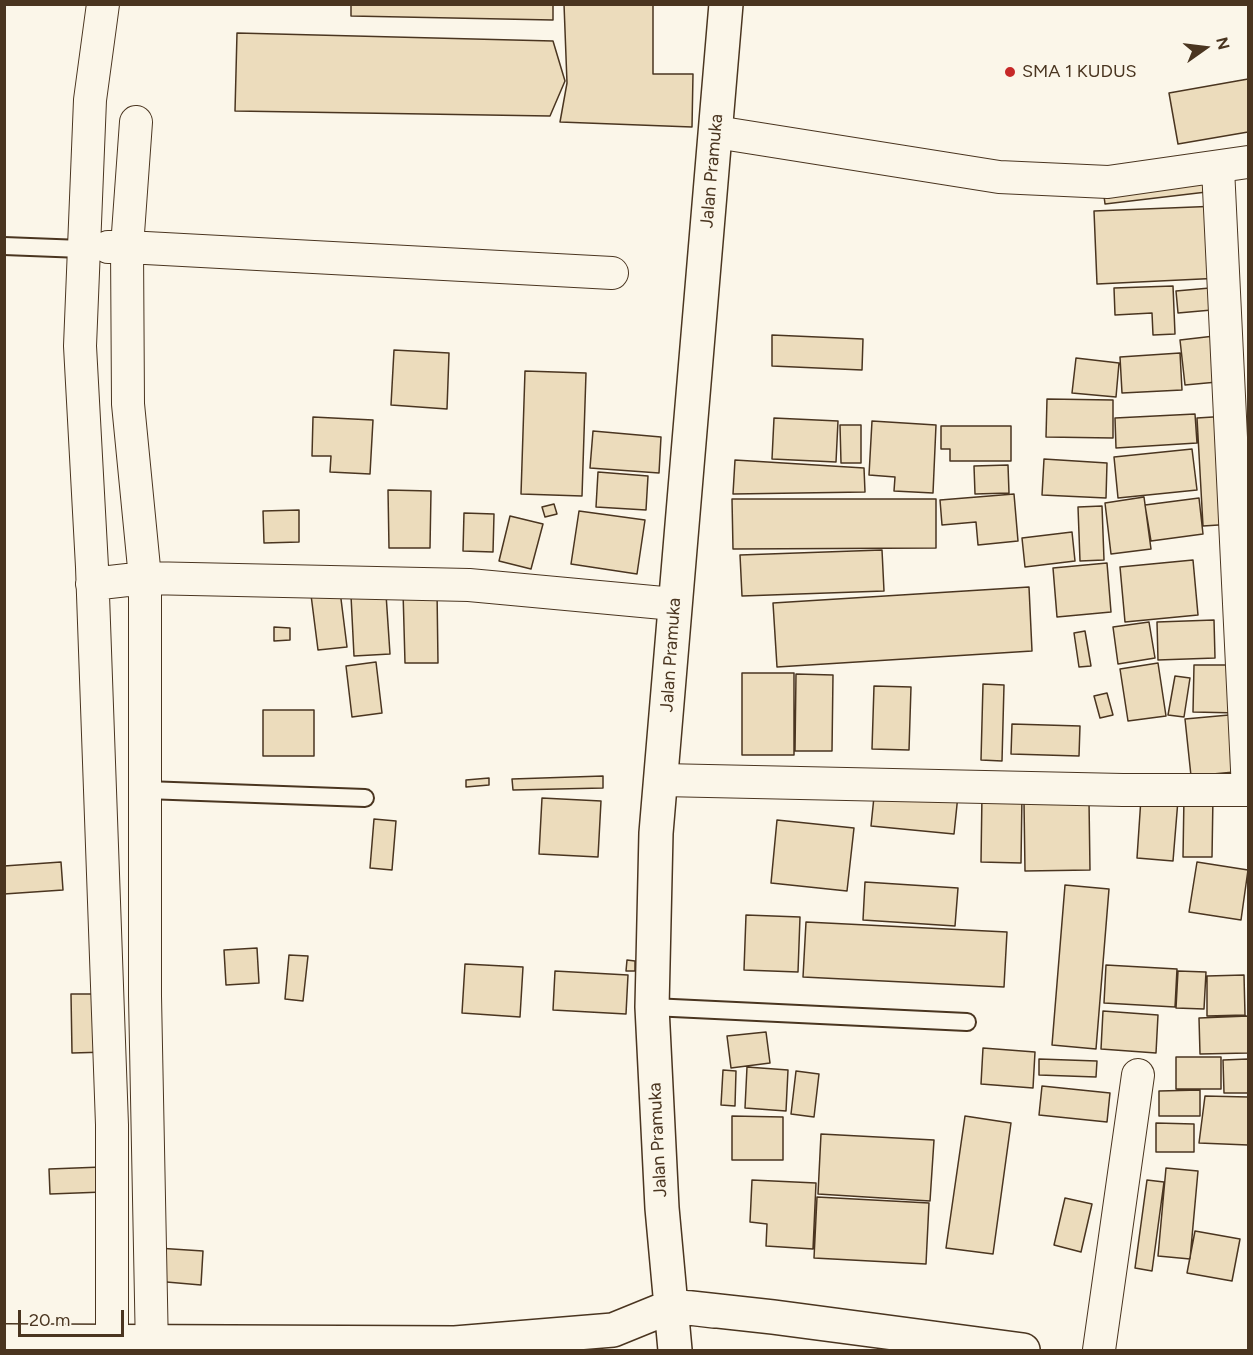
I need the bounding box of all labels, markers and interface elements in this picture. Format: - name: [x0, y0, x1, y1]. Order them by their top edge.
- north arrow: [1175, 18, 1235, 78]
- text: N: [1212, 35, 1234, 52]
- place label: SMA 1 KUDUS: [1022, 61, 1137, 83]
- marker: SMA 1 KUDUS: [1003, 65, 1017, 79]
- street label: Jalan Pramuka: [696, 113, 728, 229]
- street label: Jalan Pramuka: [656, 597, 686, 713]
- street label: Jalan Pramuka: [644, 1082, 672, 1198]
- scale bar: [21, 1298, 128, 1336]
- text: 20 m: [29, 1309, 70, 1331]

